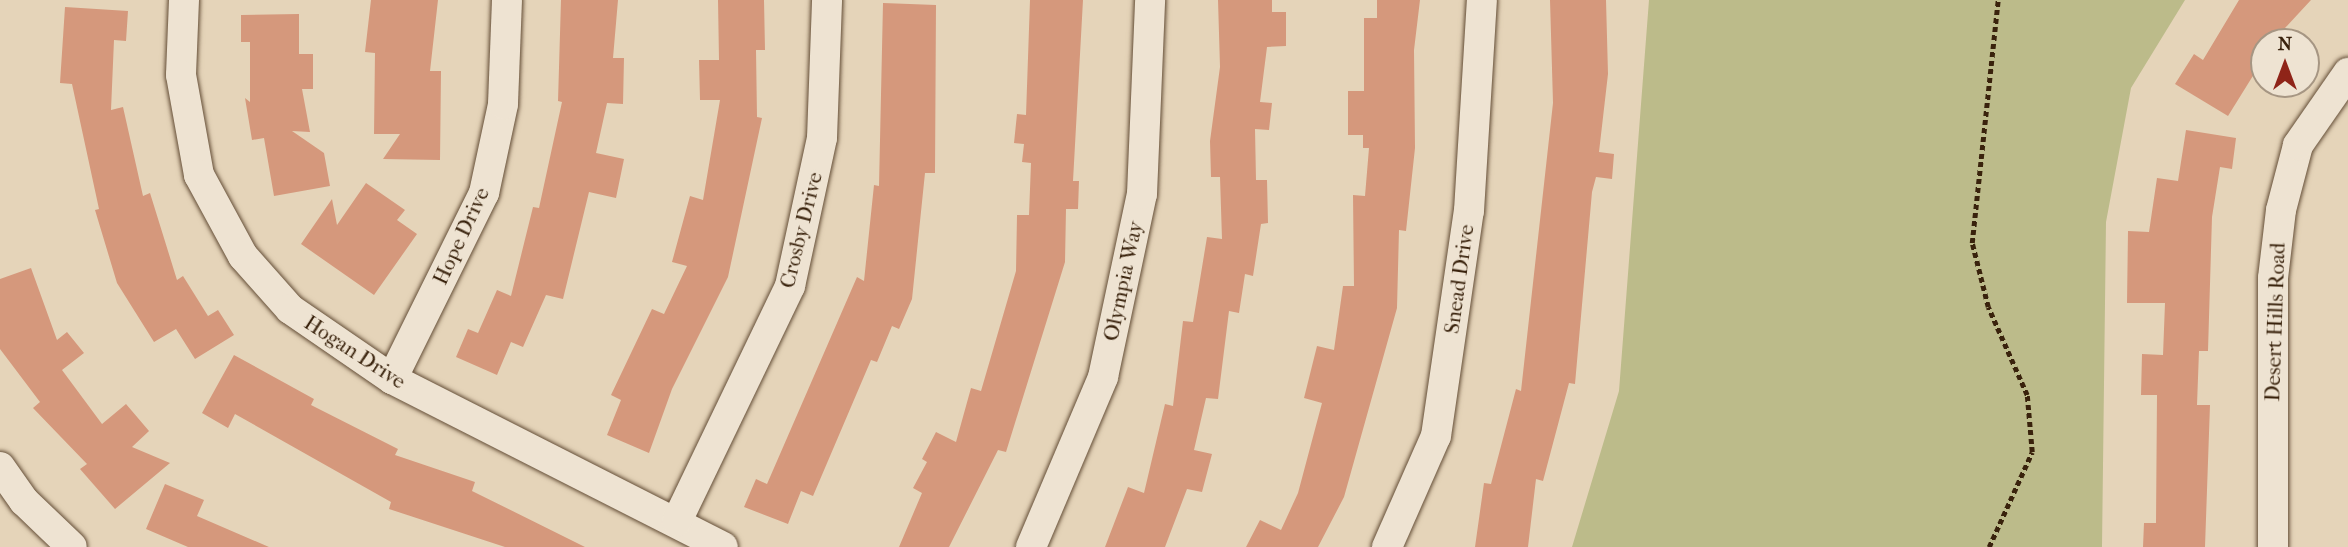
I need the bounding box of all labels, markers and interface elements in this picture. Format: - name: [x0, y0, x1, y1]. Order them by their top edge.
- north arrow: [2250, 28, 2320, 98]
- text: N: [2278, 33, 2292, 55]
- street label: Crosby Drive: [774, 169, 828, 291]
- street label: Hope Drive: [427, 183, 495, 289]
- street label: Olympia Way: [1098, 219, 1148, 343]
- street label: Snead Drive: [1439, 223, 1479, 335]
- street label: Desert Hills Road: [2260, 242, 2290, 402]
- street label: Hogan Drive: [300, 310, 410, 394]

